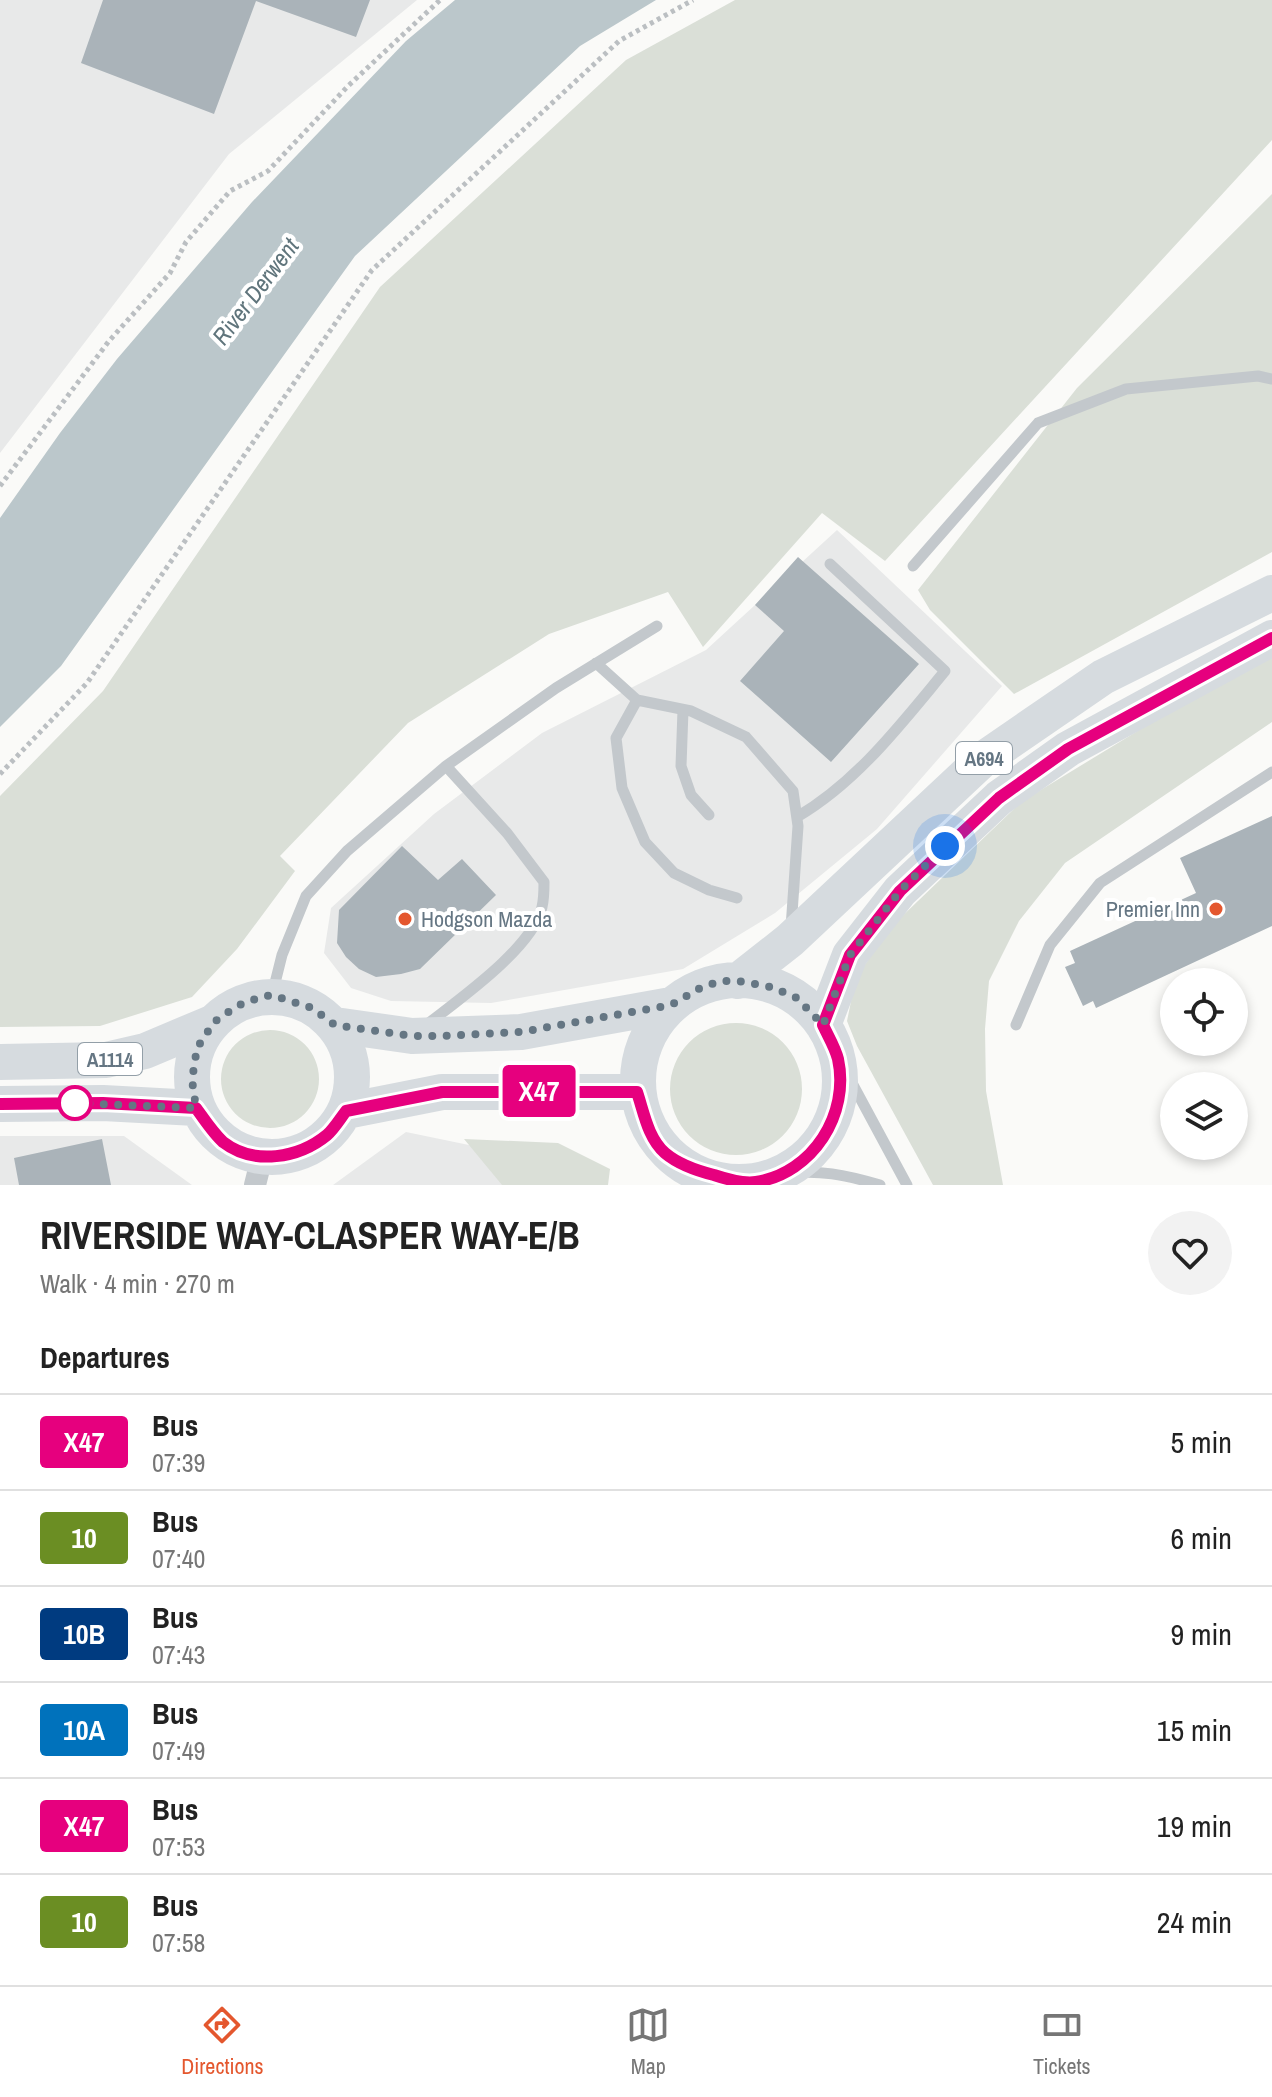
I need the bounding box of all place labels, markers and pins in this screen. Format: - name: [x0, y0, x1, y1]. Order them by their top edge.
- place label: Premier Inn: [1106, 894, 1200, 924]
- marker: Premier Inn: [1207, 900, 1225, 918]
- place label: Hodgson Mazda: [421, 904, 552, 934]
- marker: Hodgson Mazda: [396, 910, 414, 928]
- unlabelled marker: [58, 1086, 92, 1120]

